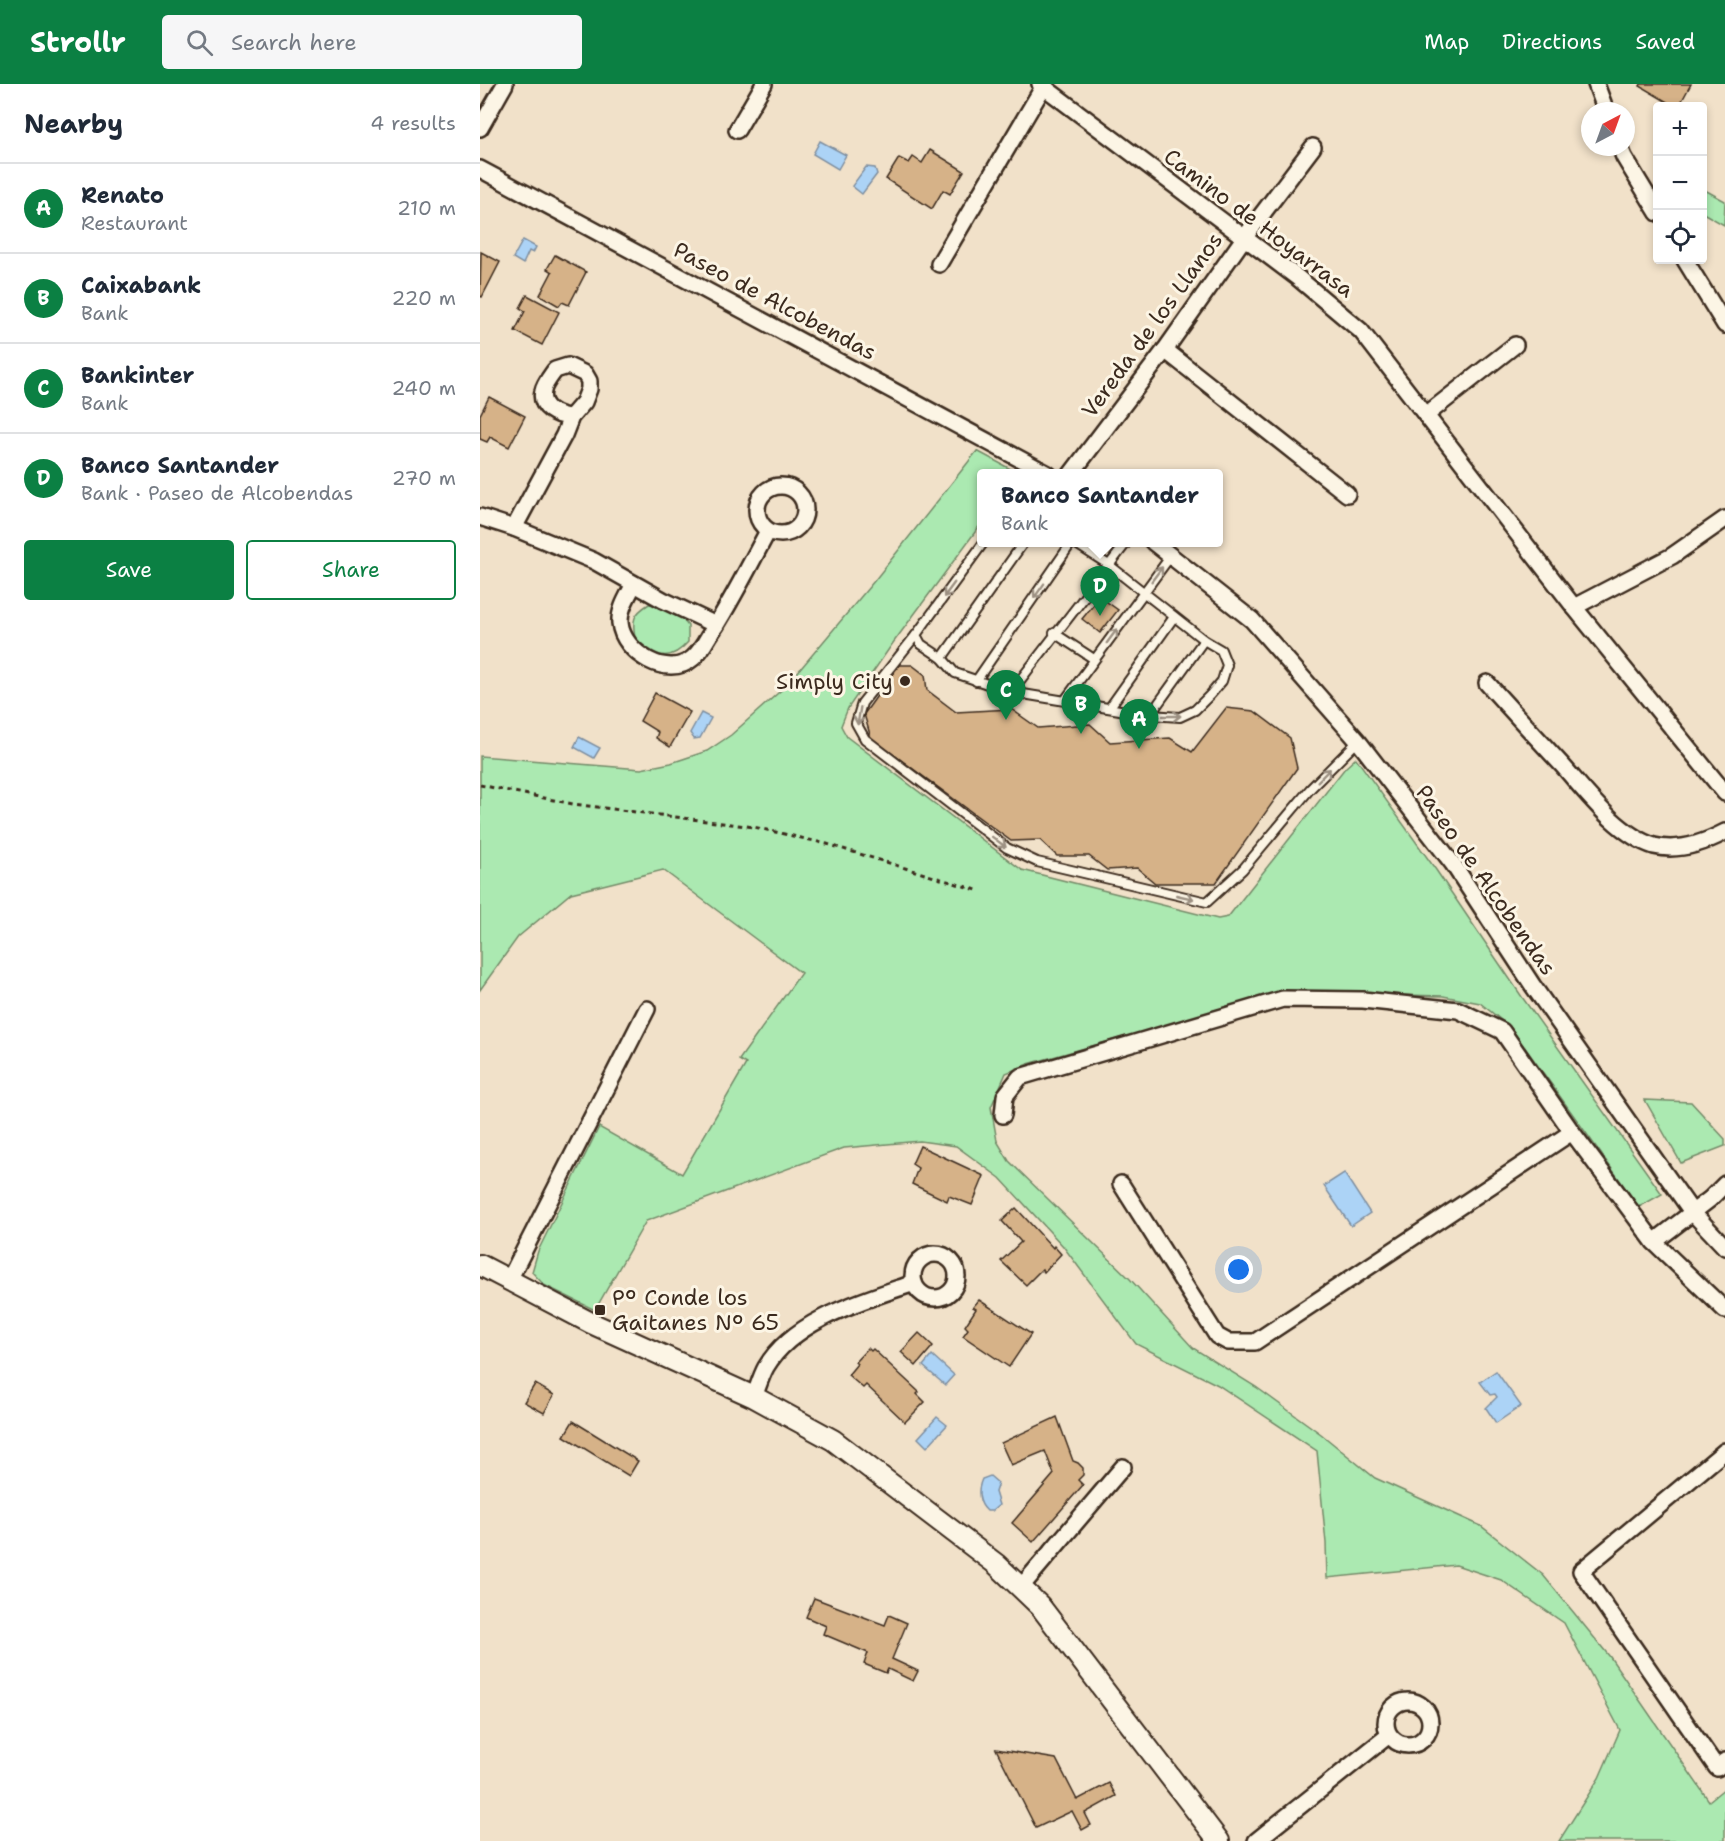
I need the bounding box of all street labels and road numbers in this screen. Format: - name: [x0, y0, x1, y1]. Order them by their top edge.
- street label: Camino de Hoyarrasa: [1158, 142, 1360, 304]
- street label: Vereda de los Llanos: [1075, 227, 1229, 423]
- street label: Paseo de Alcobendas: [668, 235, 882, 367]
- street label: Paseo de Alcobendas: [1409, 779, 1563, 981]

